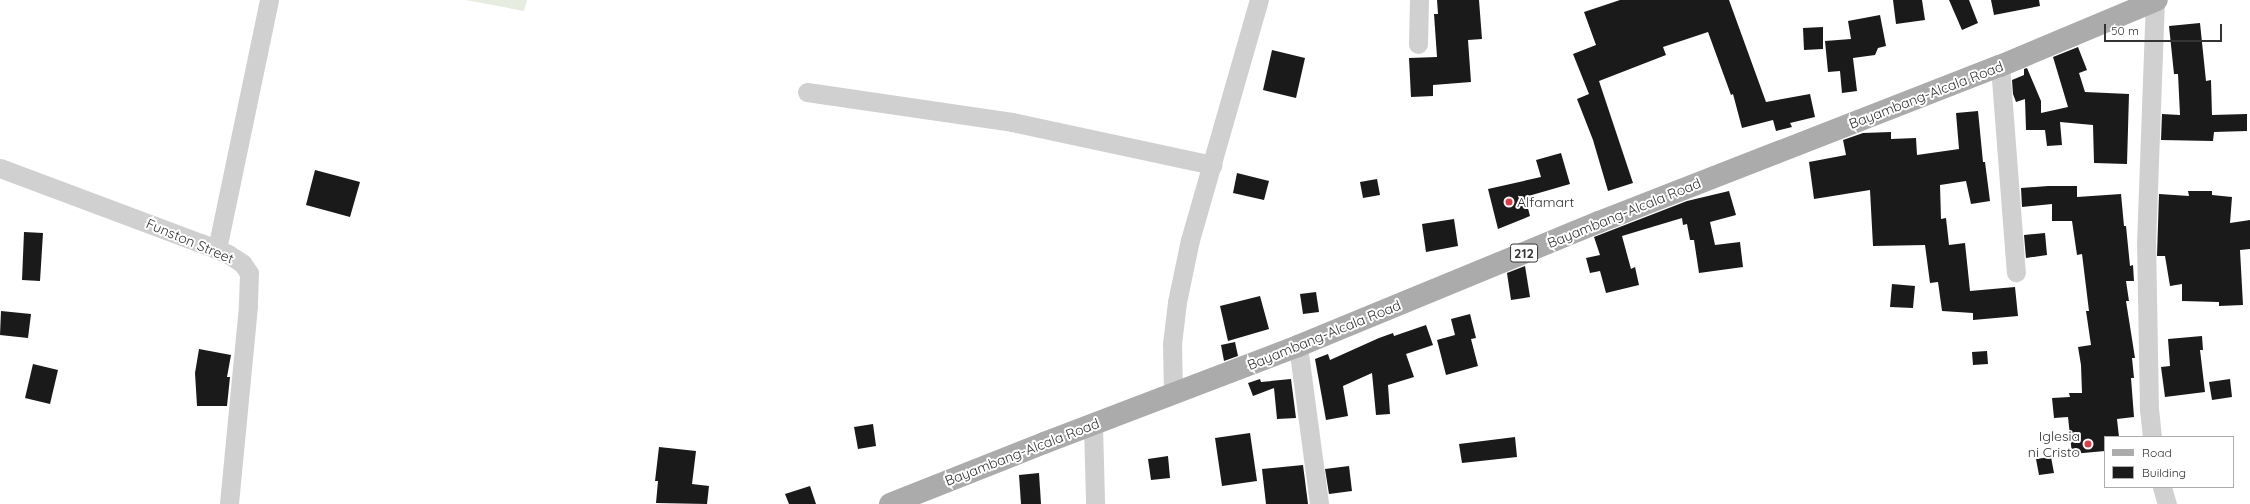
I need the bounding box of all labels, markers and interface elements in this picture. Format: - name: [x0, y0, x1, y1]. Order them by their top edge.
- scale bar: [2106, 16, 2224, 42]
- text: 50 m: [2111, 23, 2139, 38]
- street label: Bayambang-Alcala Road: [1846, 58, 2006, 132]
- street label: Bayambang-Alcala Road: [1545, 174, 1703, 252]
- place label: Alfamart: [1517, 194, 1574, 210]
- marker: Alfamart: [1504, 197, 1514, 207]
- street label: Funston Street: [144, 215, 236, 267]
- road number: 212: [1510, 242, 1538, 264]
- street label: Bayambang-Alcala Road: [1245, 296, 1403, 374]
- street label: Bayambang-Alcala Road: [942, 415, 1102, 489]
- place label: Iglesia ni Cristo: [2028, 428, 2080, 460]
- legend: [2104, 436, 2234, 488]
- marker: Iglesia ni Cristo: [2083, 439, 2093, 449]
- text: Road: [2142, 445, 2172, 460]
- text: Building: [2142, 465, 2186, 480]

